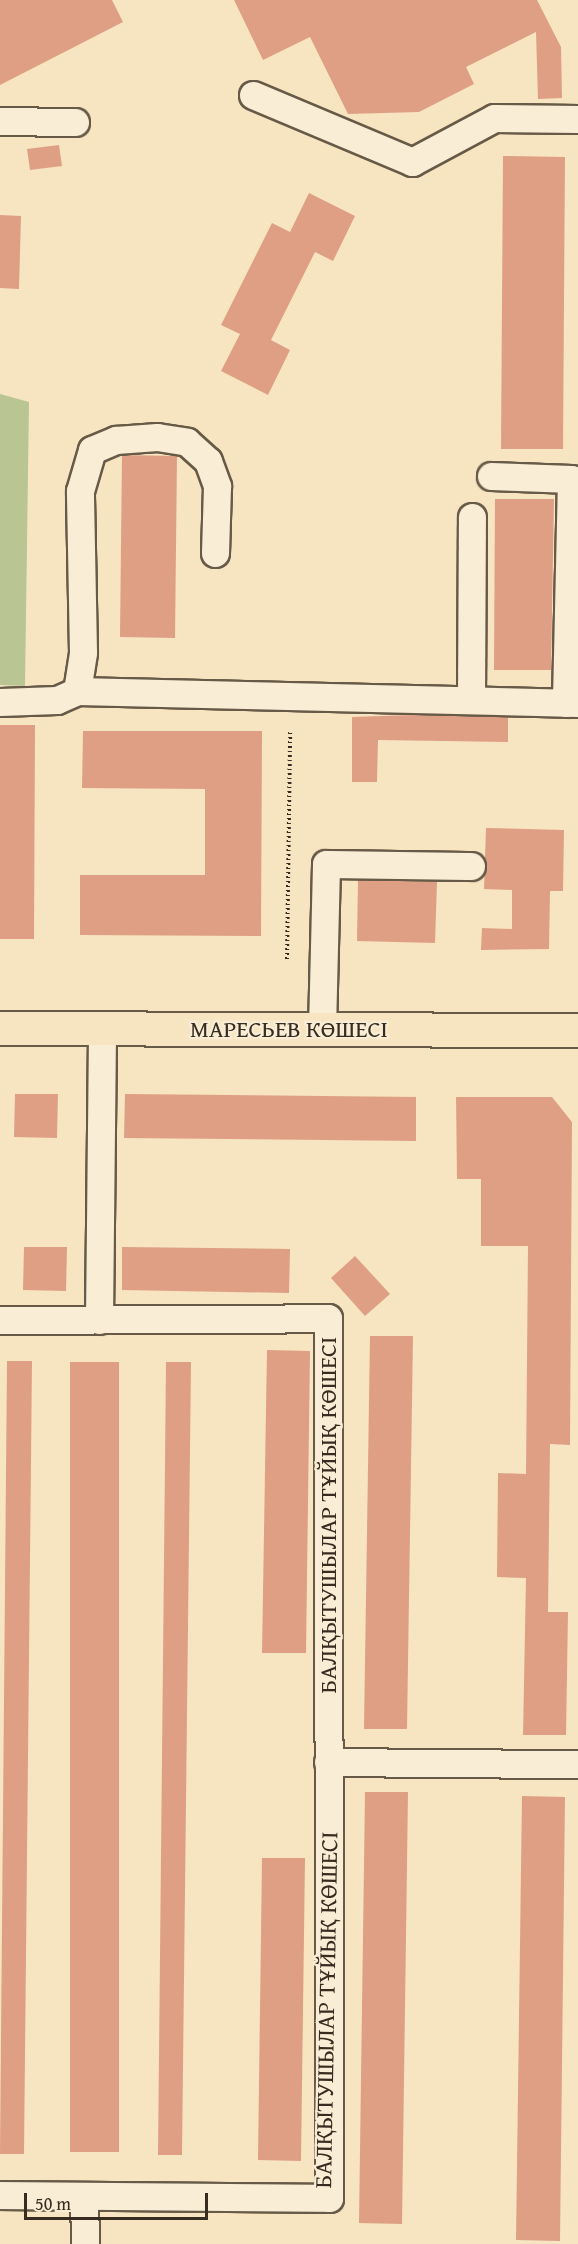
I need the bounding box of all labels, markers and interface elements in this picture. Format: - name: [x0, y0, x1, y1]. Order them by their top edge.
- street label: МАРЕСЬЕВ КӨШЕСІ: [190, 1015, 388, 1043]
- street label: БАЛҚЫТУШЫЛАР ТҰЙЫҚ КӨШЕСІ: [314, 1337, 342, 1693]
- street label: БАЛҚЫТУШЫЛАР ТҰЙЫҚ КӨШЕСІ: [308, 1831, 344, 2189]
- scale bar: [27, 2181, 212, 2219]
- text: 50 m: [35, 2190, 71, 2217]

